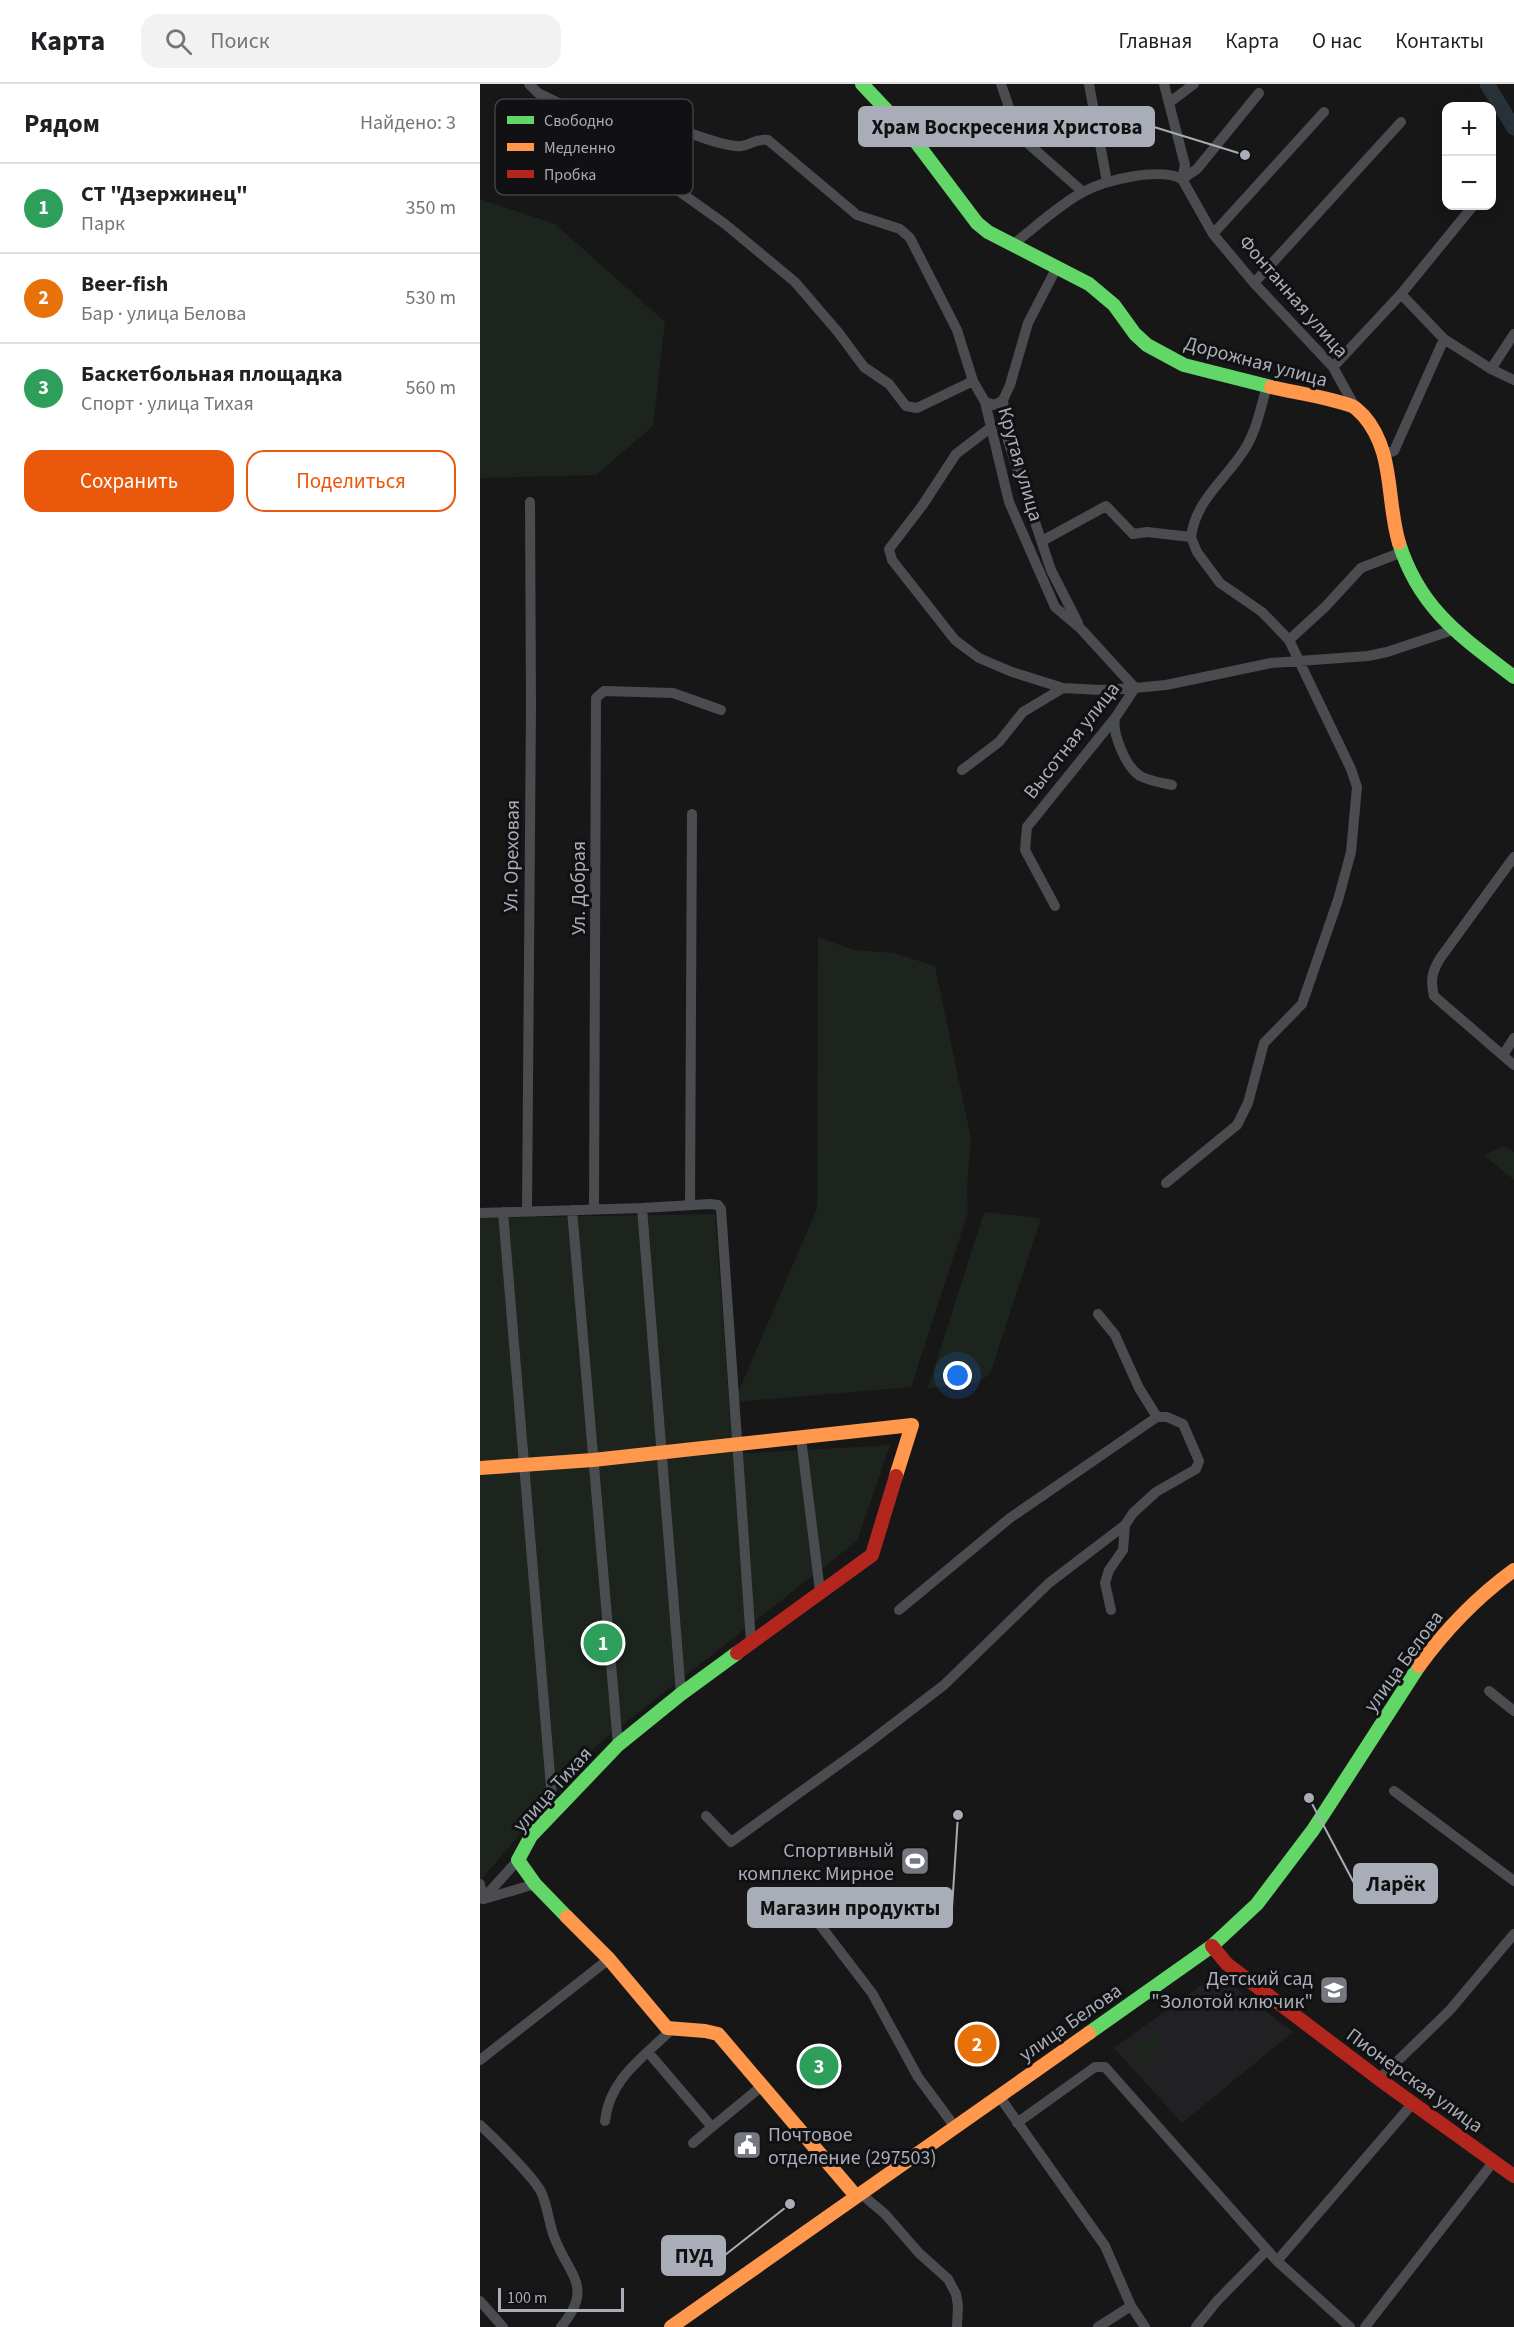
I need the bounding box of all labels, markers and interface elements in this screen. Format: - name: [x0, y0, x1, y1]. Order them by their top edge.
- search box: [141, 14, 561, 68]
- text: Карта: [30, 21, 105, 61]
- icon: search: [162, 25, 195, 58]
- text: Поиск: [210, 25, 270, 57]
- text: Главная: [1119, 26, 1192, 56]
- text: Карта: [1225, 26, 1279, 56]
- text: О нас: [1312, 26, 1362, 56]
- text: Контакты: [1395, 26, 1484, 56]
- legend: [495, 99, 693, 195]
- map controls: [1442, 102, 1496, 210]
- button: +: [1442, 102, 1496, 156]
- text: Рядом: [24, 105, 100, 142]
- callout: Храм Воскресения Христова: [859, 107, 1154, 146]
- text: Найдено: 3: [360, 109, 456, 137]
- text: Свободно: [544, 110, 614, 132]
- text: Храм Воскресения Христова: [871, 112, 1143, 142]
- text: Медленно: [544, 137, 615, 159]
- button: −: [1442, 156, 1496, 210]
- text: Пробка: [544, 164, 596, 186]
- text: СТ "Дзержинец": [81, 178, 248, 210]
- text: 1: [38, 194, 49, 222]
- text: 350 m: [406, 194, 456, 222]
- text: Парк: [81, 210, 125, 238]
- street label: Фонтанная улица: [1232, 229, 1355, 364]
- text: Beer-fish: [81, 268, 168, 300]
- text: 2: [38, 284, 49, 312]
- text: 530 m: [406, 284, 456, 312]
- text: Бар · улица Белова: [81, 300, 246, 328]
- street label: Дорожная улица: [1181, 329, 1331, 395]
- text: Баскетбольная площадка: [81, 358, 343, 390]
- text: 3: [38, 374, 49, 402]
- text: 560 m: [406, 374, 456, 402]
- text: Спорт · улица Тихая: [81, 390, 254, 418]
- street label: Крутая улица: [990, 404, 1050, 525]
- button: Сохранить: [24, 450, 234, 512]
- button: Поделиться: [246, 450, 456, 512]
- street label: Высотная улица: [1017, 676, 1126, 805]
- street label: Ул. Ореховая: [497, 800, 527, 912]
- street label: Ул. Добрая: [565, 841, 593, 935]
- your location: [943, 1361, 972, 1390]
- street label: улица Белова: [1357, 1605, 1450, 1718]
- pin: 1: [584, 1620, 622, 1666]
- street label: улица Тихая: [507, 1741, 599, 1839]
- place label: Спортивный комплекс Мирное: [738, 1837, 894, 1888]
- sports icon: Спортивный комплекс Мирное: [899, 1845, 931, 1877]
- callout: Ларёк: [1354, 1864, 1437, 1903]
- text: Ларёк: [1365, 1869, 1426, 1899]
- callout: Магазин продукты: [748, 1888, 952, 1927]
- text: Магазин продукты: [760, 1893, 940, 1923]
- place label: Детский сад "Золотой ключик": [1151, 1965, 1313, 2016]
- school or university icon: Детский сад "Золотой ключик": [1318, 1974, 1350, 2006]
- street label: улица Белова: [1014, 1977, 1128, 2069]
- pin: 2: [958, 2022, 996, 2066]
- street label: Пионерская улица: [1340, 2022, 1489, 2140]
- pin: 3: [800, 2044, 838, 2088]
- place label: Почтовое отделение (297503): [768, 2121, 936, 2172]
- public building icon: Почтовое отделение (297503): [731, 2129, 763, 2161]
- callout: ПУД: [662, 2236, 725, 2275]
- text: ПУД: [675, 2241, 713, 2271]
- scale bar: [498, 2285, 624, 2312]
- text: 100 m: [507, 2287, 547, 2309]

